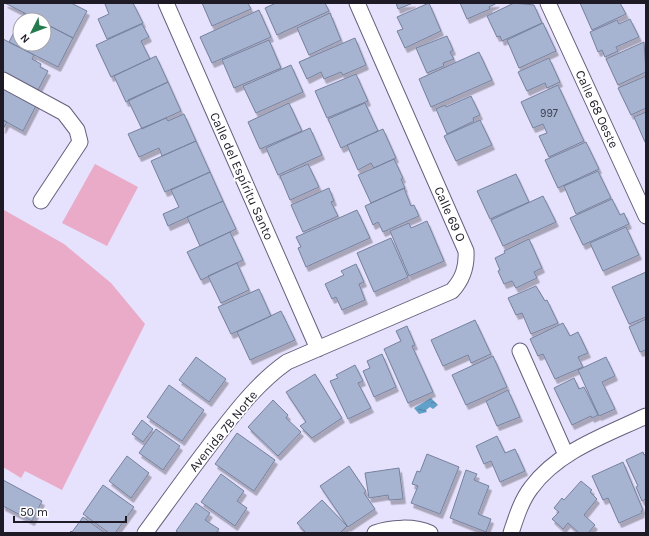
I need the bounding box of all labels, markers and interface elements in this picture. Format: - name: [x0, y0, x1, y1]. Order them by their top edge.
- north arrow: [12, 12, 52, 52]
- text: N: [17, 31, 32, 46]
- street label: Calle 68 Oeste: [572, 68, 622, 151]
- house number: 997: [540, 107, 558, 120]
- street label: Calle del Espíritu Santo: [207, 110, 277, 242]
- street label: Calle 69 O: [431, 184, 469, 244]
- street label: Avenida 7B Norte: [186, 387, 260, 474]
- scale bar: [14, 498, 126, 524]
- text: 50 m: [20, 505, 48, 519]

